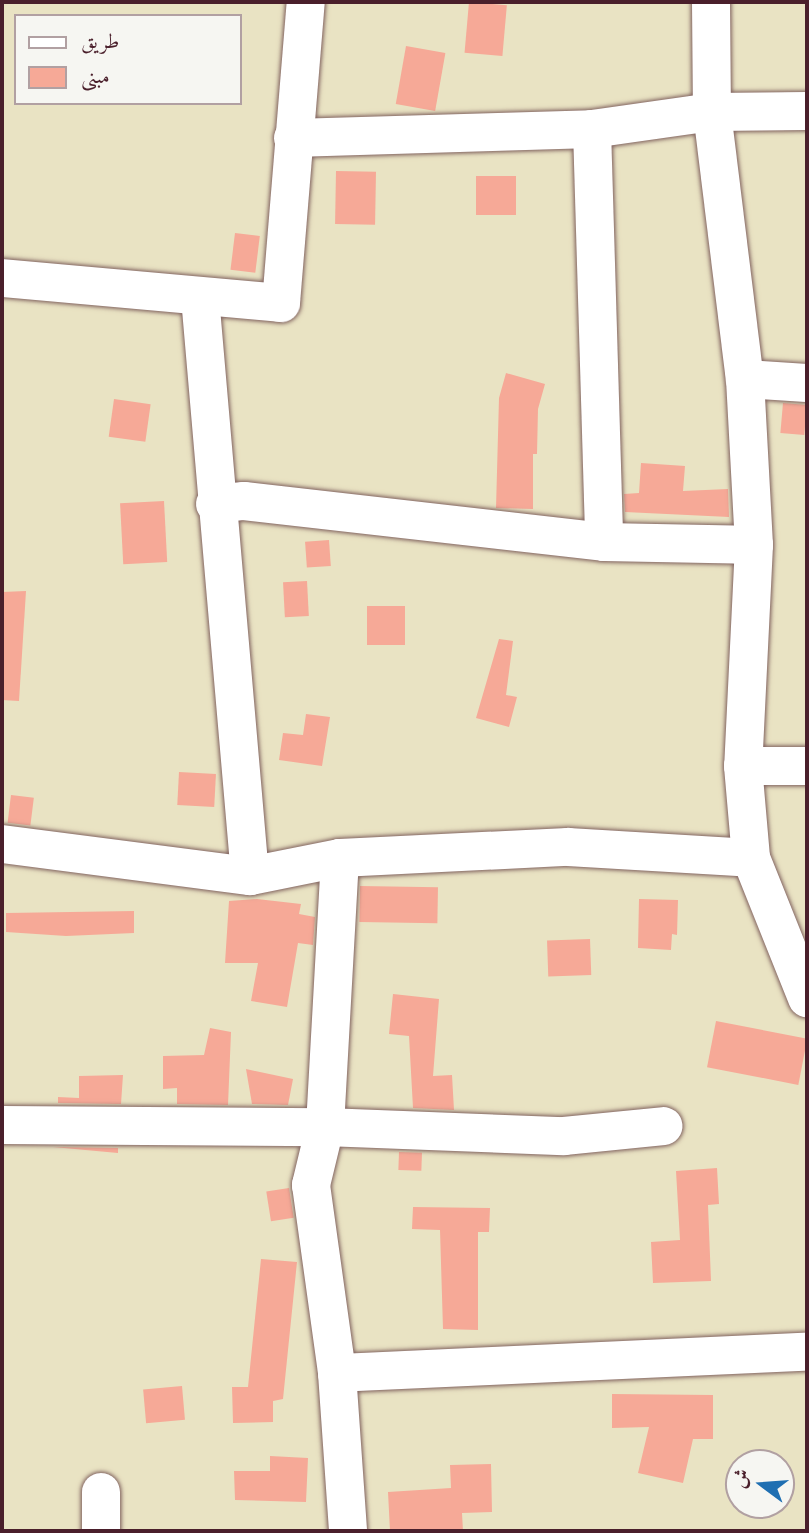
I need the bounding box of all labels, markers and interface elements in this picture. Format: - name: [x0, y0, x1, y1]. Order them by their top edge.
- legend: [14, 14, 242, 105]
- text: طريق: [81, 29, 119, 56]
- text: مبنى: [81, 64, 110, 91]
- north arrow: [725, 1449, 795, 1519]
- text: ش: [728, 1466, 756, 1491]

